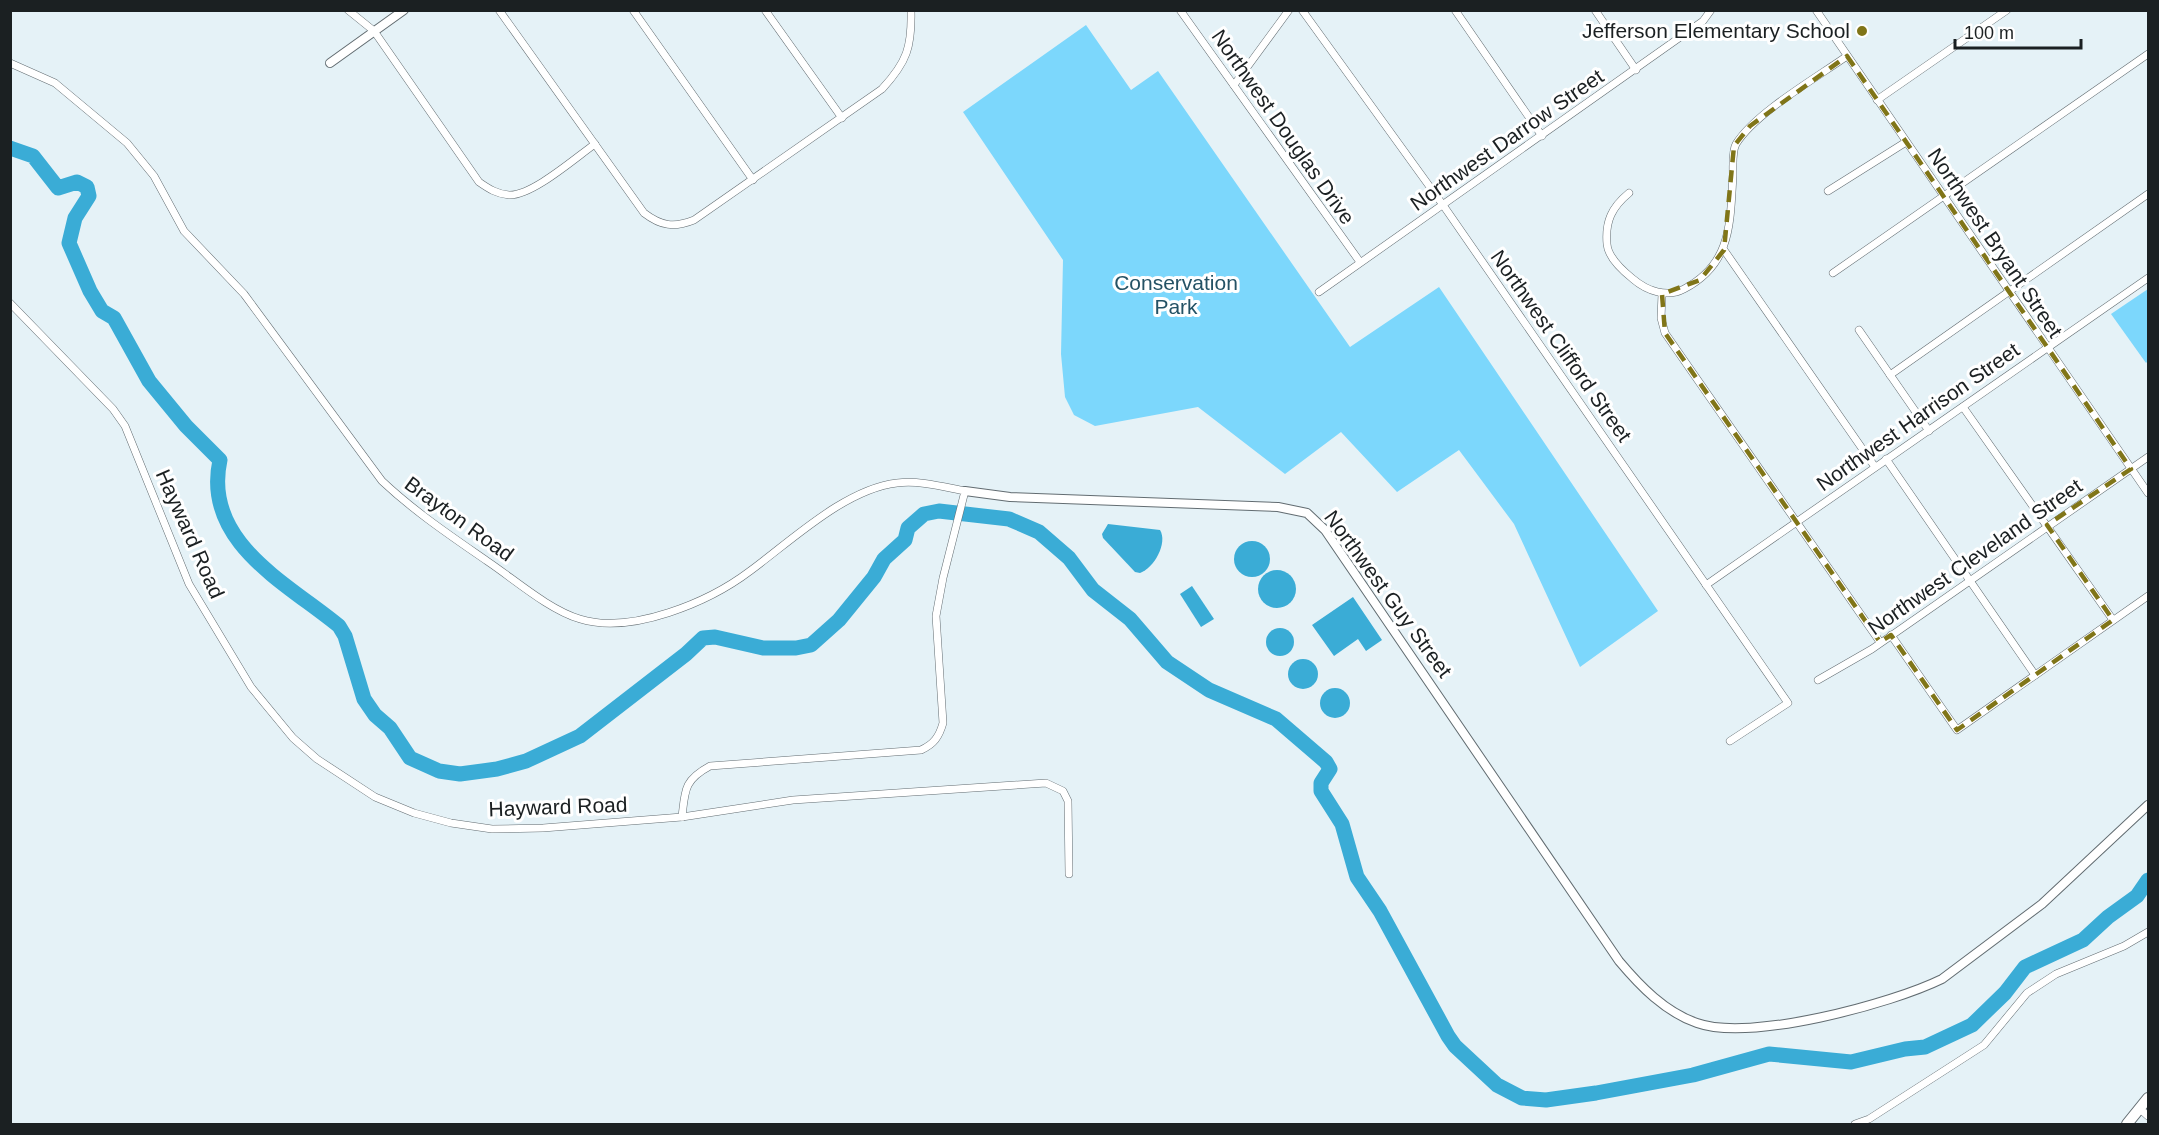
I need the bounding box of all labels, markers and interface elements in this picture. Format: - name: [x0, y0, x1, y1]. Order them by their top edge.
- scale bar: [1955, 12, 2081, 50]
- place label: Jefferson Elementary School: [1582, 19, 1850, 42]
- text: 100 m: [1964, 23, 2014, 43]
- marker: Jefferson Elementary School: [1855, 24, 1869, 38]
- street label: Northwest Douglas Drive: [1207, 25, 1359, 228]
- street label: Northwest Darrow Street: [1406, 64, 1608, 215]
- street label: Northwest Bryant Street: [1924, 144, 2067, 342]
- street label: Northwest Clifford Street: [1486, 246, 1636, 446]
- park label: Conservation Park: [1114, 271, 1238, 318]
- street label: Northwest Harrison Street: [1812, 338, 2023, 495]
- street label: Hayward Road: [152, 466, 229, 602]
- street label: Brayton Road: [401, 472, 518, 566]
- street label: Northwest Cleveland Street: [1863, 474, 2086, 639]
- street label: Northwest Guy Street: [1320, 506, 1457, 682]
- street label: Hayward Road: [488, 793, 628, 820]

